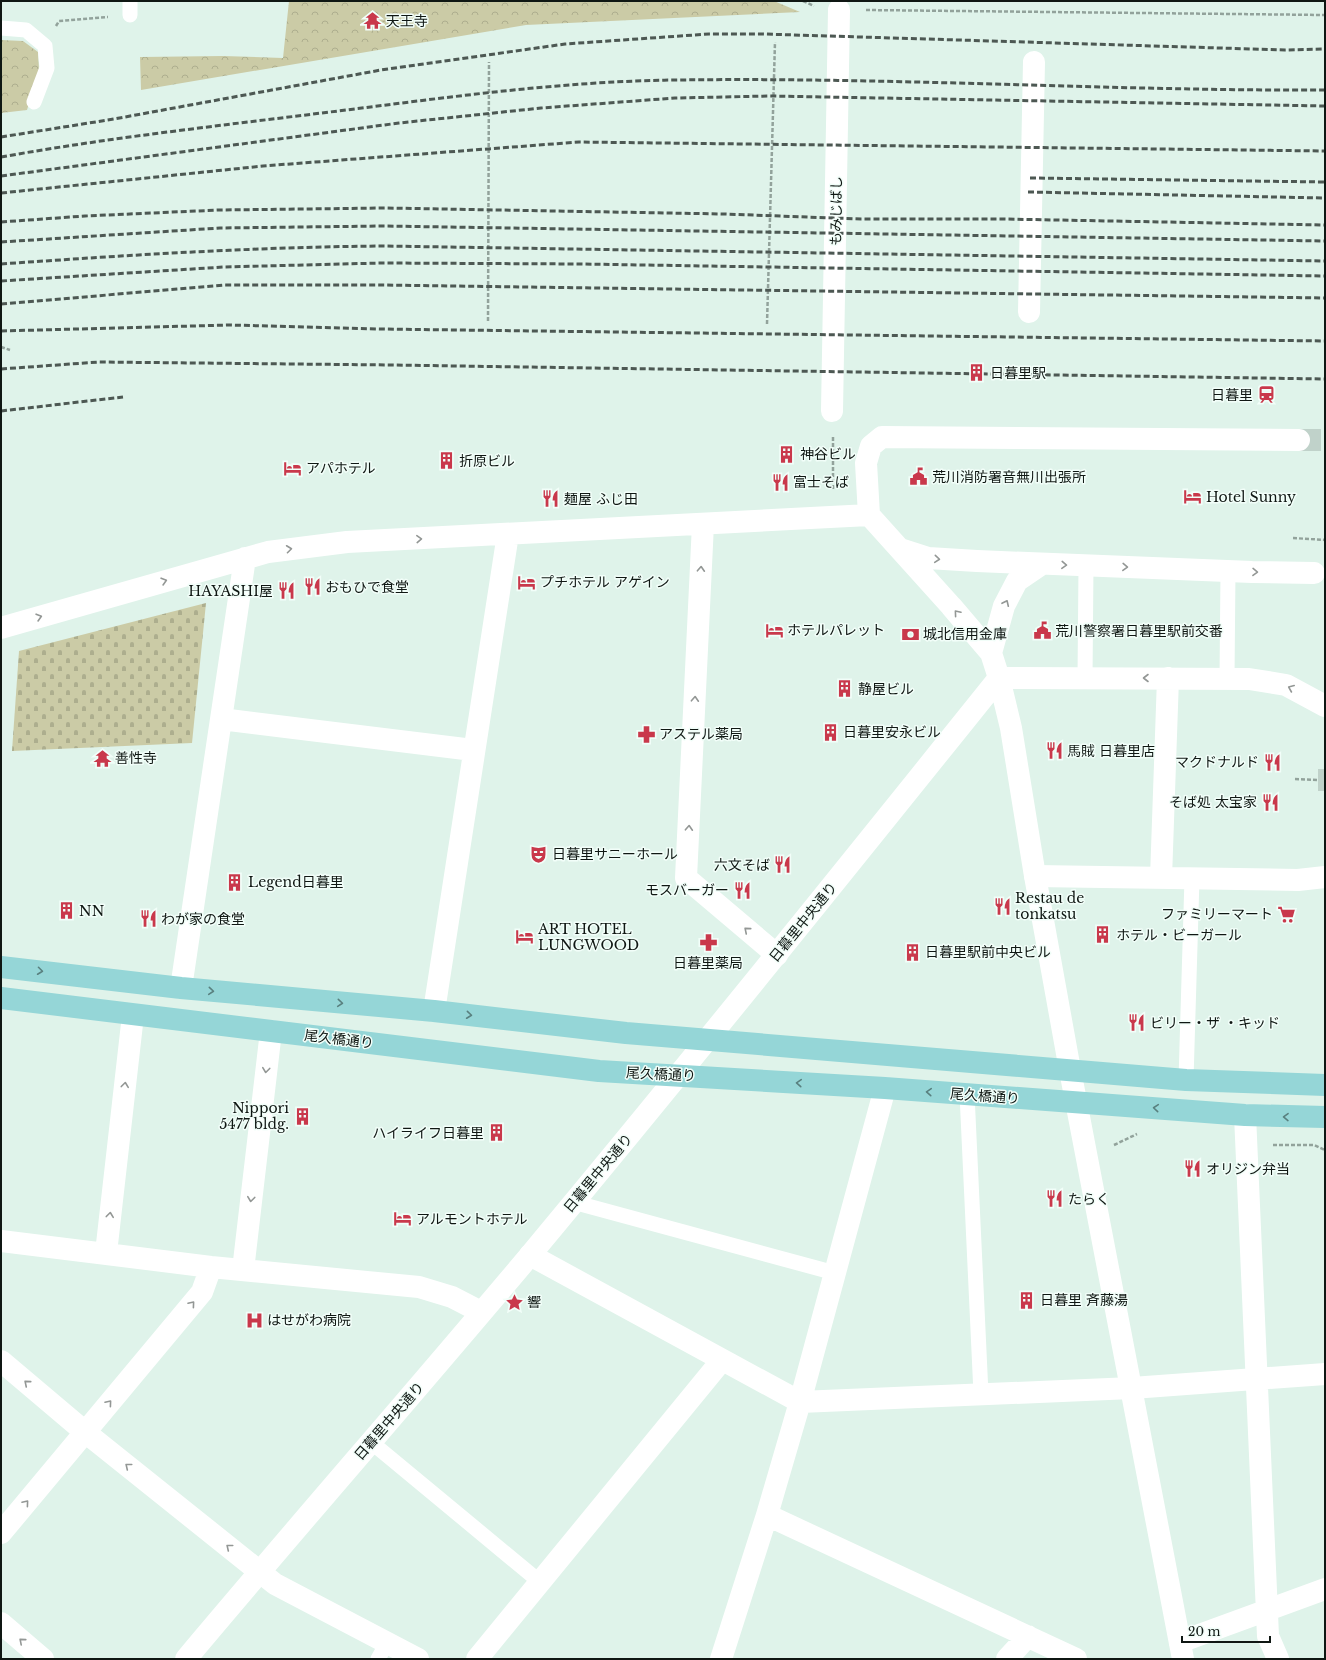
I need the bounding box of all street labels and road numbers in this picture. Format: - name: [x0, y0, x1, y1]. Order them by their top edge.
- street label: もみじばし: [826, 176, 846, 246]
- street label: 日暮里中央通り: [765, 878, 841, 966]
- street label: 尾久橋通り: [303, 1026, 375, 1052]
- street label: 尾久橋通り: [626, 1063, 696, 1085]
- street label: 尾久橋通り: [949, 1085, 1021, 1107]
- street label: 日暮里中央通り: [560, 1130, 636, 1216]
- street label: 日暮里中央通り: [350, 1378, 428, 1464]

